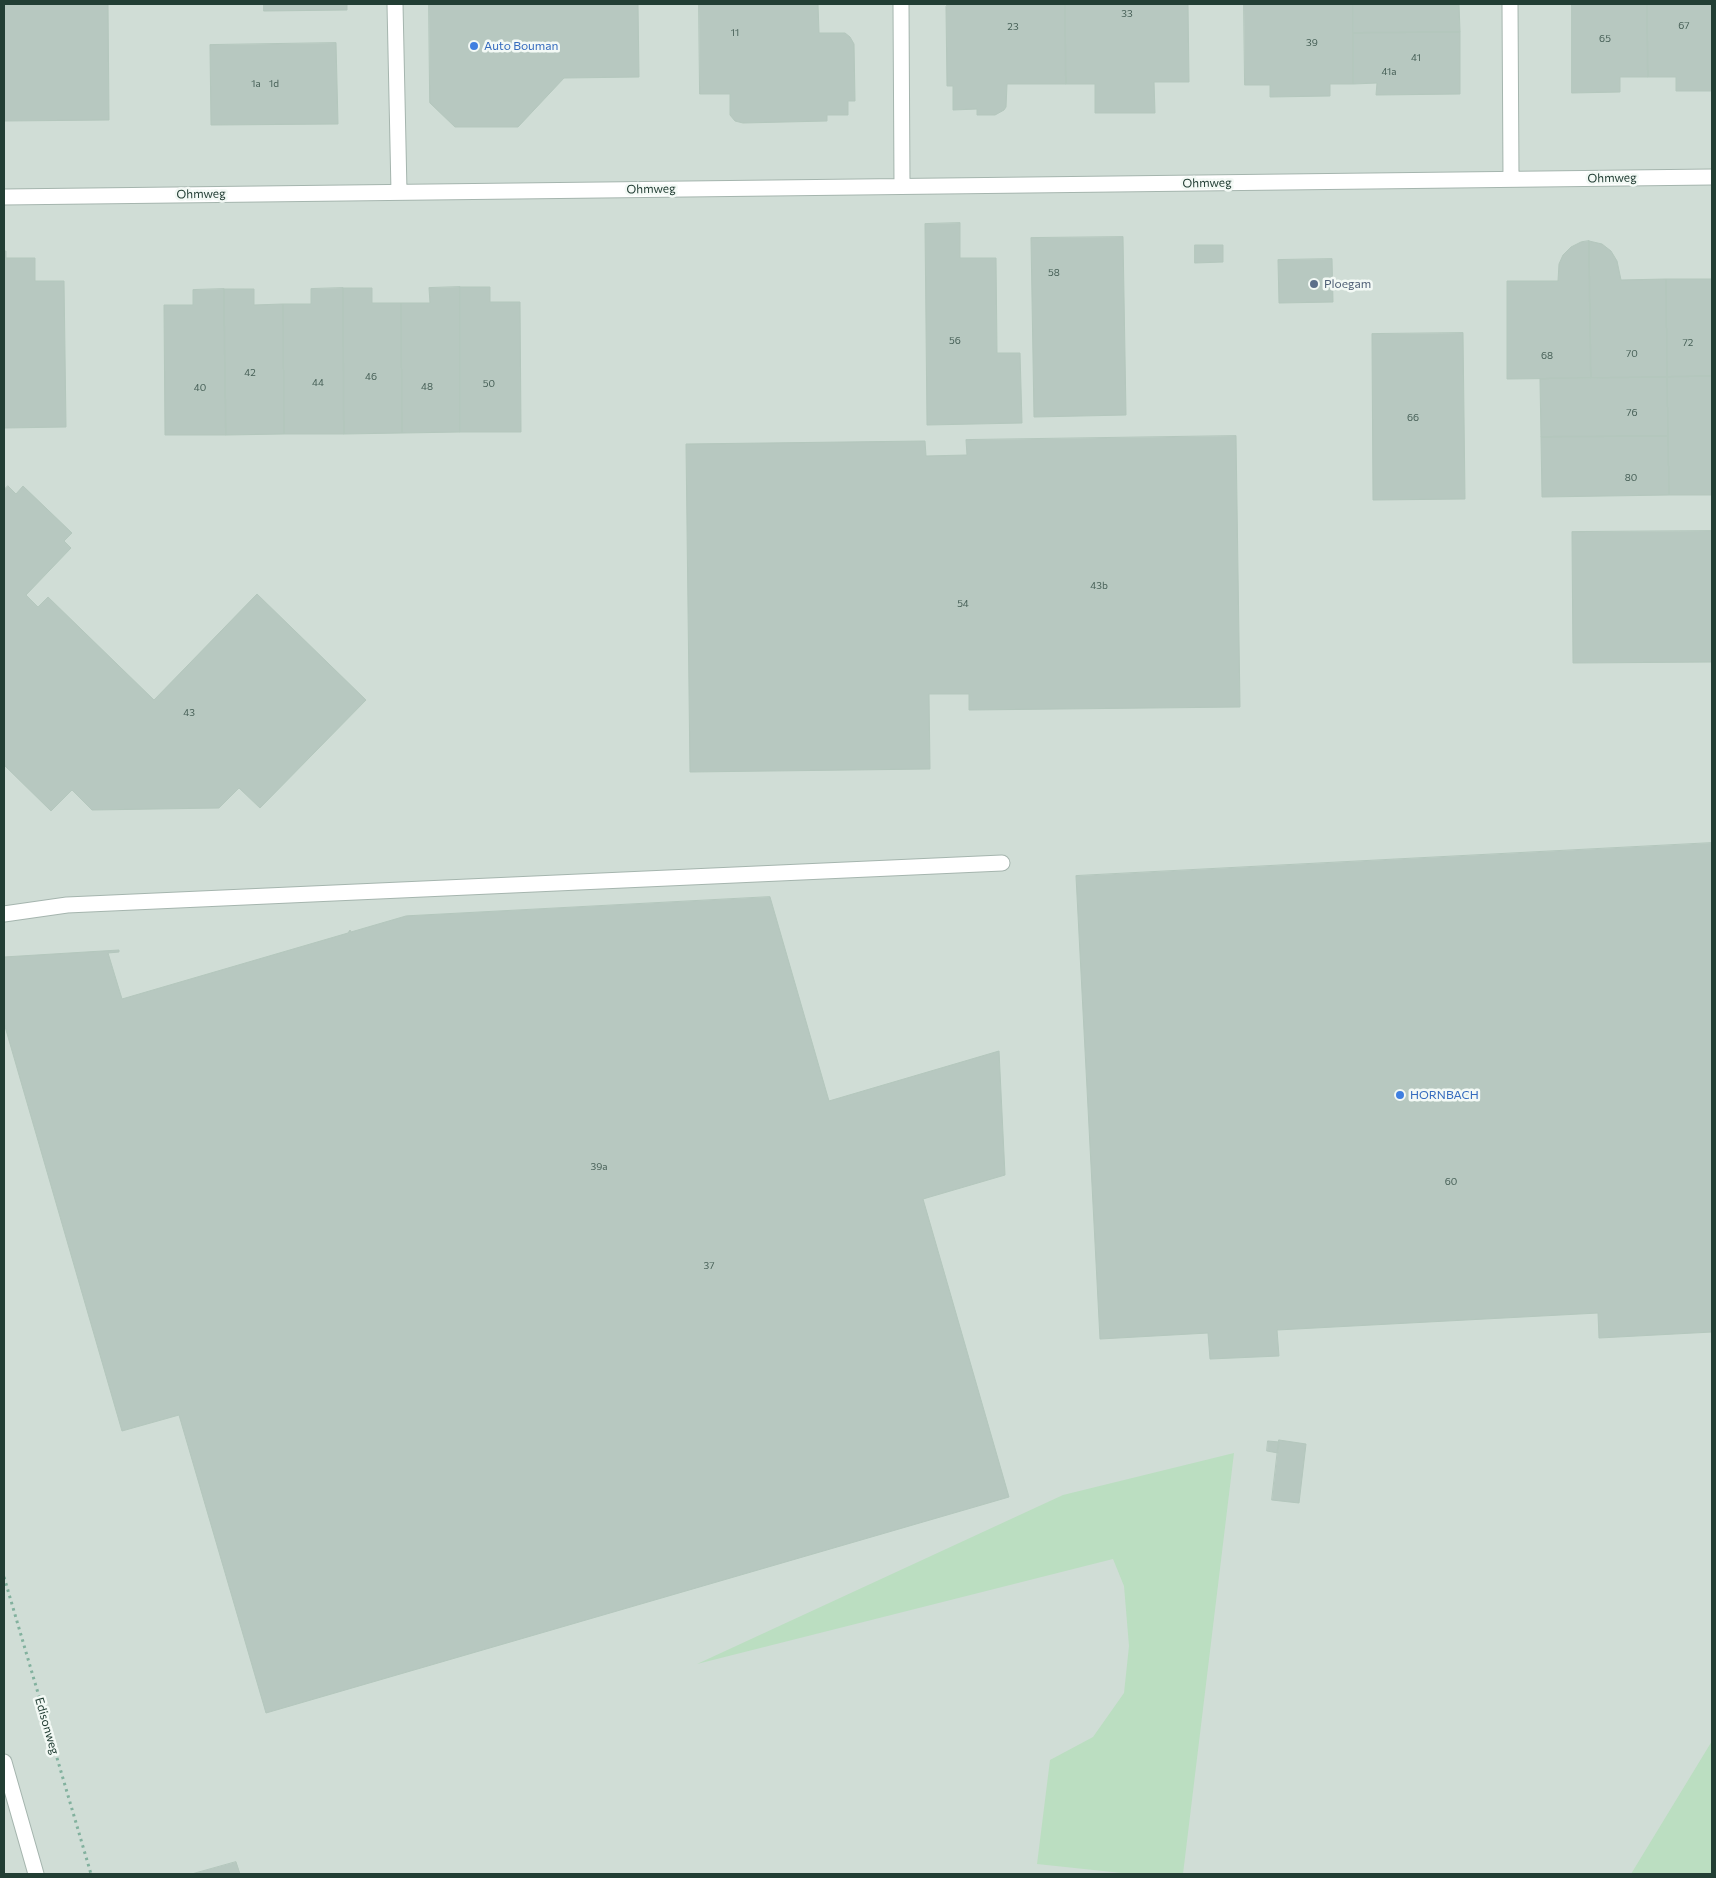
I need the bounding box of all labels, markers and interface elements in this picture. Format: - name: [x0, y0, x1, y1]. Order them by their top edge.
- house number: 33: [1121, 8, 1133, 20]
- house number: 67: [1678, 20, 1690, 32]
- house number: 23: [1007, 21, 1019, 33]
- house number: 11: [731, 27, 739, 39]
- house number: 65: [1599, 33, 1611, 45]
- house number: 39: [1306, 37, 1318, 49]
- place label: Auto Bouman: [484, 39, 558, 53]
- marker: Auto Bouman: [468, 40, 480, 52]
- house number: 41: [1411, 52, 1421, 64]
- house number: 41a: [1381, 66, 1397, 78]
- house number: 1a: [251, 78, 261, 90]
- house number: 1d: [269, 78, 279, 90]
- street label: Ohmweg: [1587, 170, 1637, 186]
- street label: Ohmweg: [1182, 175, 1232, 191]
- street label: Ohmweg: [626, 181, 676, 197]
- street label: Ohmweg: [176, 186, 226, 202]
- house number: 58: [1048, 267, 1060, 279]
- place label: Ploegam: [1324, 277, 1371, 291]
- marker: Ploegam: [1308, 278, 1320, 290]
- house number: 56: [949, 335, 961, 347]
- house number: 72: [1683, 337, 1693, 349]
- house number: 70: [1626, 348, 1638, 360]
- house number: 68: [1541, 350, 1553, 362]
- house number: 42: [244, 367, 256, 379]
- house number: 46: [365, 371, 377, 383]
- house number: 44: [312, 377, 324, 389]
- house number: 50: [483, 378, 495, 390]
- house number: 48: [421, 381, 433, 393]
- house number: 40: [194, 382, 206, 394]
- house number: 76: [1626, 407, 1638, 419]
- house number: 66: [1407, 412, 1419, 424]
- house number: 80: [1625, 472, 1637, 484]
- house number: 43b: [1090, 580, 1108, 592]
- house number: 54: [957, 598, 969, 610]
- house number: 43: [183, 707, 195, 719]
- place label: HORNBACH: [1410, 1088, 1479, 1102]
- marker: HORNBACH: [1394, 1089, 1406, 1101]
- house number: 39a: [590, 1161, 608, 1173]
- house number: 60: [1445, 1176, 1457, 1188]
- house number: 37: [704, 1260, 714, 1272]
- street label: Edisonweg: [32, 1696, 62, 1756]

